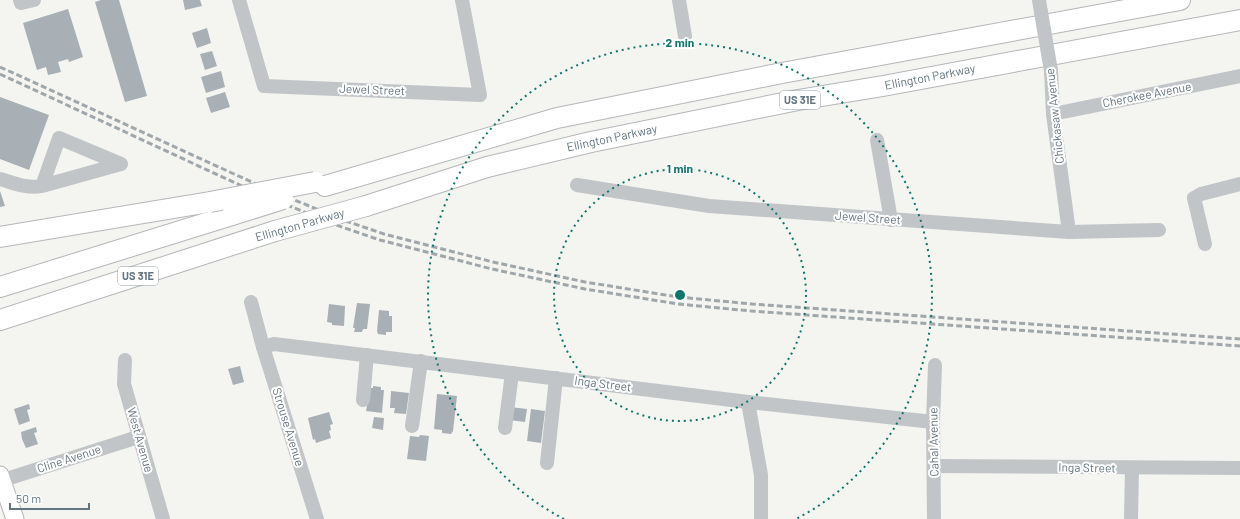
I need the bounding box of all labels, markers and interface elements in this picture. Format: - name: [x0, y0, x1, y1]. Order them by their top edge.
- text: 2 min: [666, 35, 694, 49]
- street label: Ellington Parkway: [883, 60, 977, 92]
- street label: Chickasaw Avenue: [1042, 68, 1066, 165]
- street label: Cherokee Avenue: [1101, 79, 1192, 109]
- street label: Jewel Street: [339, 81, 405, 97]
- road number: US 31E: [780, 91, 820, 109]
- street label: Ellington Parkway: [565, 121, 659, 153]
- text: 1 min: [667, 161, 693, 175]
- street label: Ellington Parkway: [254, 205, 346, 243]
- street label: Jewel Street: [835, 208, 901, 226]
- road number: US 31E: [118, 267, 158, 285]
- centre of rings: [673, 288, 687, 302]
- street label: Inga Street: [574, 373, 632, 393]
- street label: Strouse Avenue: [270, 386, 308, 468]
- street label: West Avenue: [125, 406, 157, 474]
- street label: Cahal Avenue: [925, 407, 941, 477]
- street label: Cline Avenue: [35, 441, 102, 475]
- street label: Inga Street: [1058, 460, 1116, 474]
- scale bar: [10, 485, 89, 511]
- text: 50 m: [16, 491, 41, 505]

